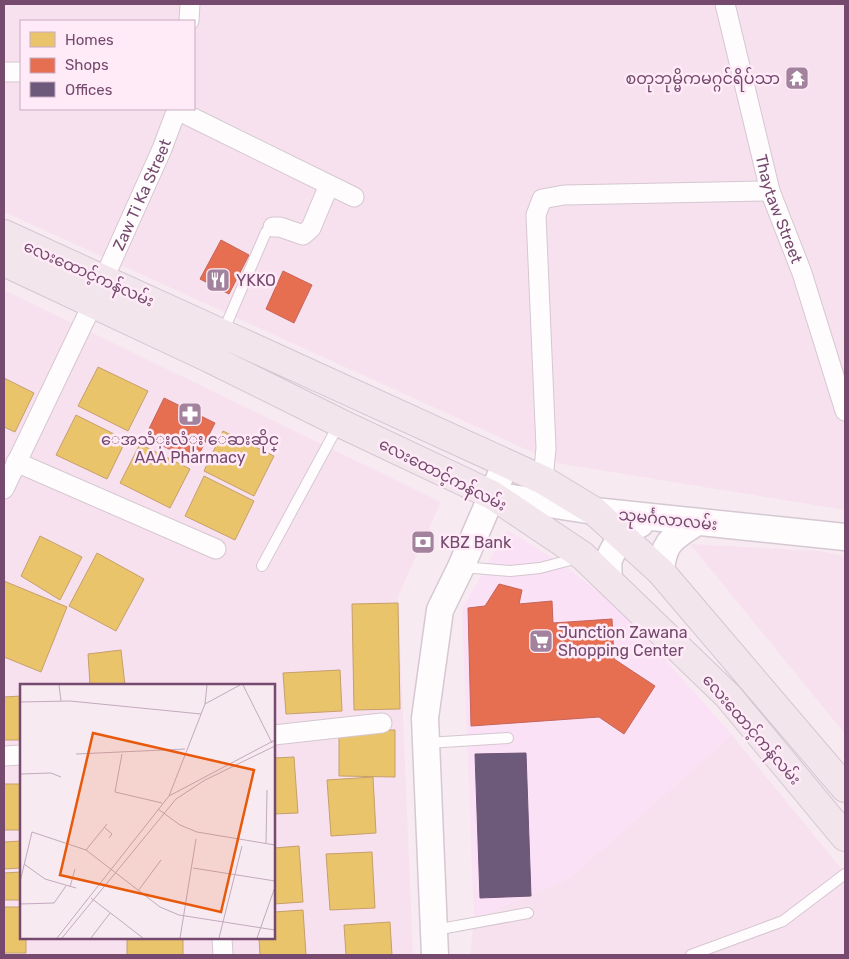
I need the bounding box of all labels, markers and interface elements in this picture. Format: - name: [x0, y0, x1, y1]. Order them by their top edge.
- legend: [20, 20, 195, 110]
- text: Homes: [65, 31, 114, 49]
- text: Shops: [65, 56, 109, 74]
- temple icon: စတုဘုမ္မိကမဂ္ဂင်ရိပ်သာ: [784, 65, 810, 91]
- place label: စတုဘုမ္မိကမဂ္ဂင်ရိပ်သာ: [625, 67, 780, 93]
- text: Offices: [65, 81, 113, 99]
- street label: Zaw Ti Ka Street: [109, 136, 175, 253]
- street label: Thaytaw Street: [752, 153, 806, 266]
- street label: လေးထောင့်ကန်လမ်း: [19, 234, 158, 314]
- restaurant icon: YKKO: [205, 267, 231, 293]
- place label: YKKO: [236, 271, 276, 290]
- pharmacy icon: ေအသံုးလံုး ေဆးဆိုင္ AAA Pharmacy: [177, 401, 203, 427]
- place label: ေအသံုးလံုး ေဆးဆိုင္ AAA Pharmacy: [101, 429, 279, 467]
- street label: လေးထောင့်ကန်လမ်း: [374, 432, 511, 518]
- street label: သုမင်္ဂလာလမ်း: [617, 503, 718, 539]
- bank icon: KBZ Bank: [410, 529, 436, 555]
- place label: KBZ Bank: [440, 533, 512, 552]
- place label: Junction Zawana Shopping Center: [558, 623, 688, 660]
- supermarket icon: Junction Zawana Shopping Center: [528, 628, 554, 654]
- street label: လေးထောင့်ကန်လမ်း: [695, 669, 806, 791]
- inset map: [20, 684, 275, 939]

